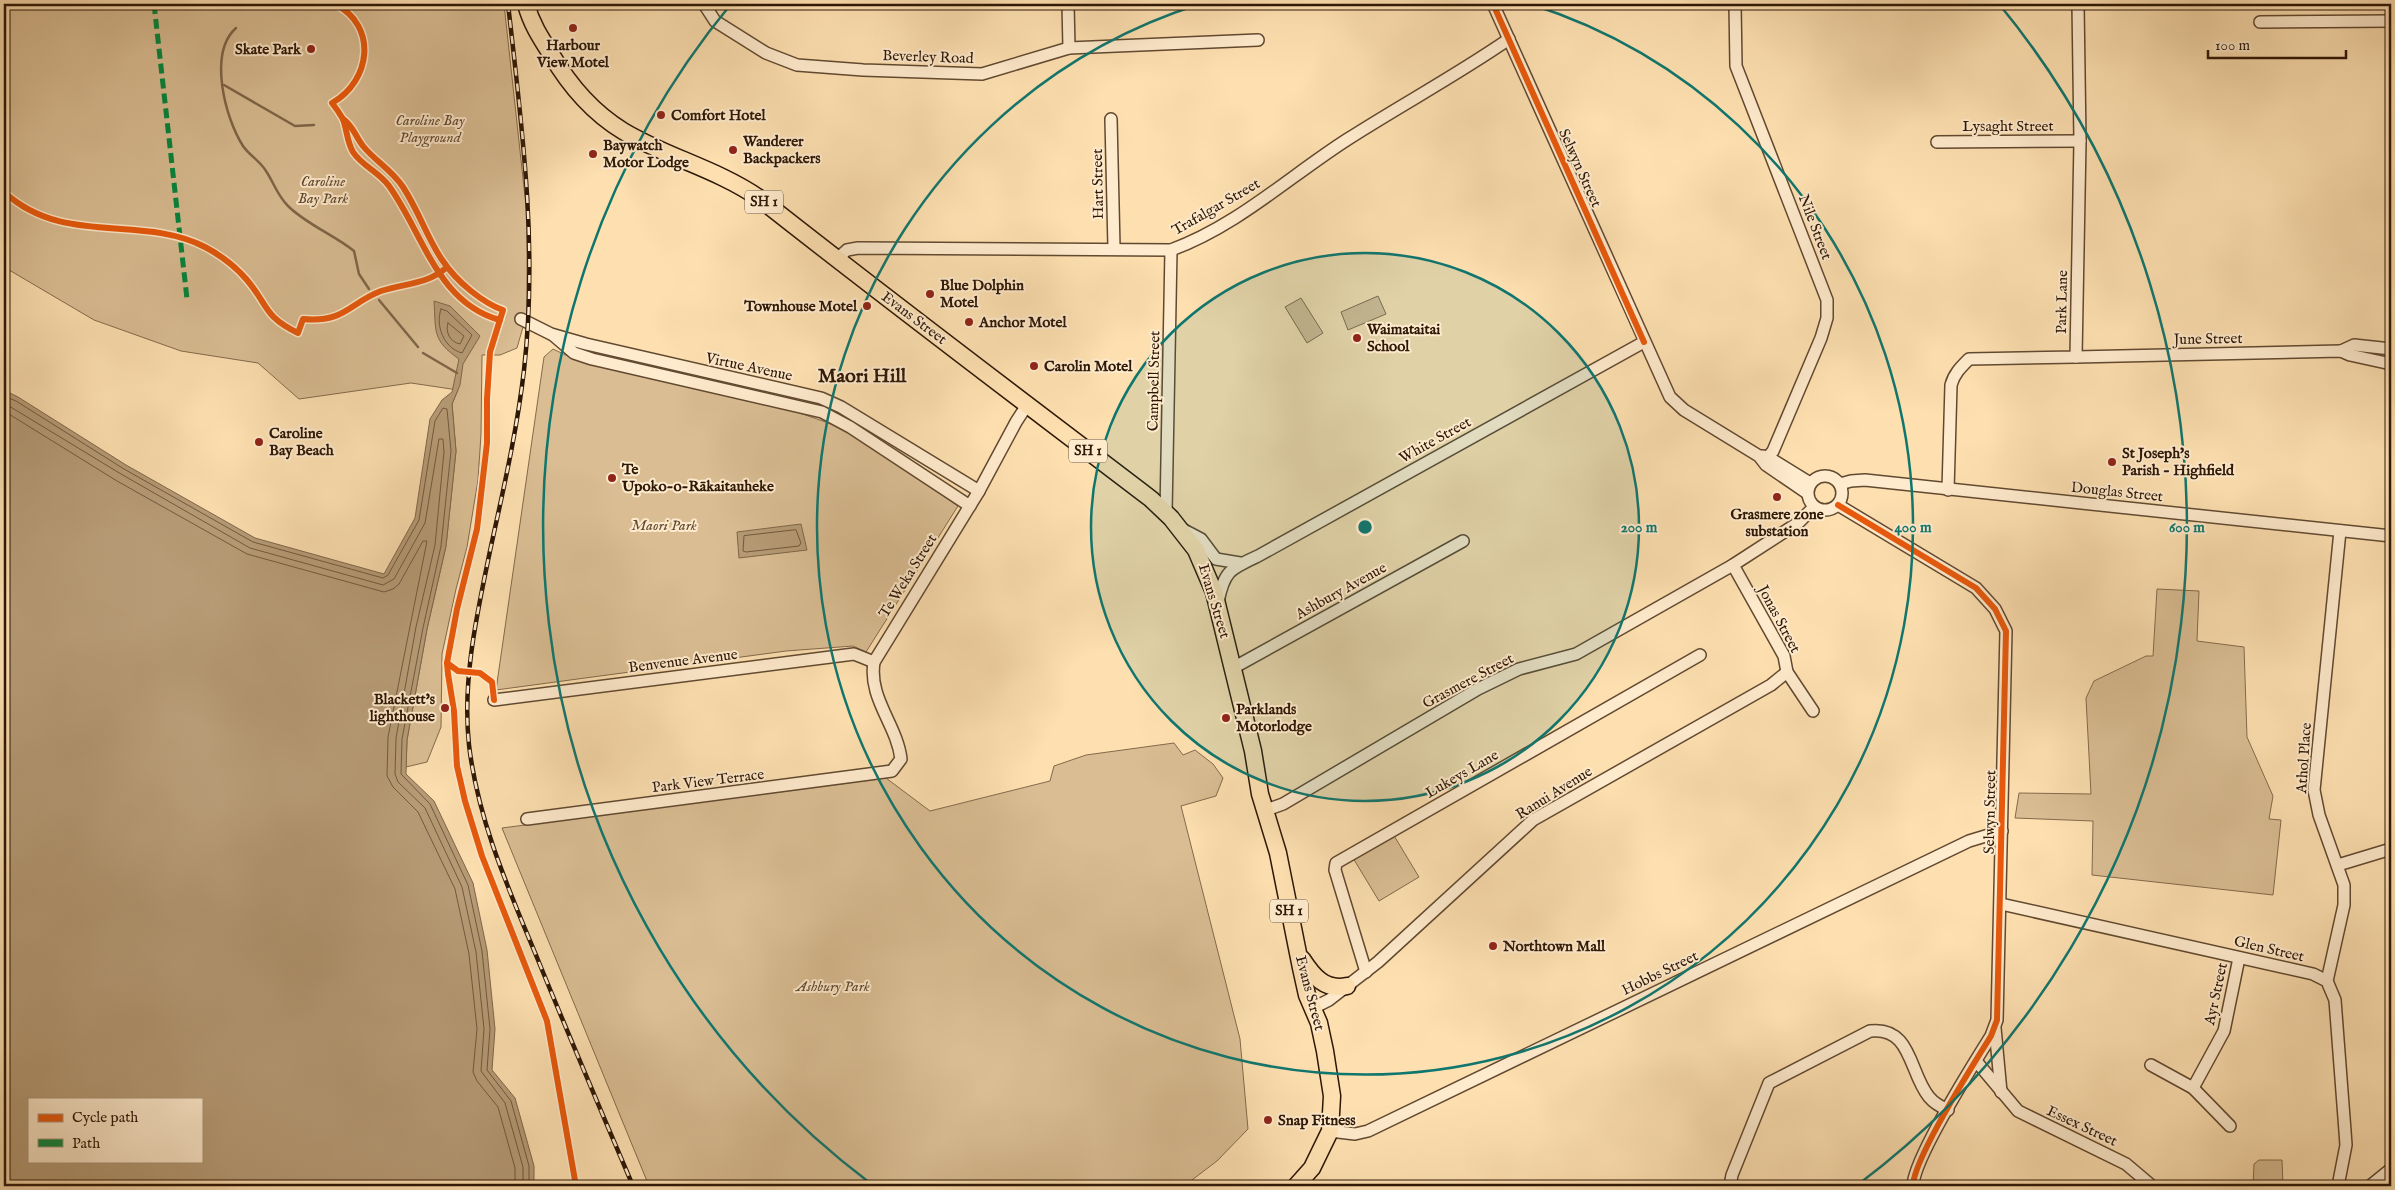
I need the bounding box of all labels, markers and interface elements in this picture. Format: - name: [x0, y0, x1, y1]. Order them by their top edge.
- marker: Harbour View Motel: [567, 22, 579, 34]
- scale bar: [2208, 28, 2345, 60]
- place label: Harbour View Motel: [536, 36, 610, 72]
- text: 100 m: [2215, 36, 2251, 55]
- place label: Skate Park: [235, 40, 302, 59]
- marker: Skate Park: [305, 43, 317, 55]
- street label: Beverley Road: [882, 46, 975, 68]
- place label: Comfort Hotel: [671, 106, 766, 125]
- marker: Comfort Hotel: [655, 109, 667, 121]
- park label: Caroline Bay Playground: [395, 111, 465, 148]
- street label: Lysaght Street: [1962, 117, 2054, 136]
- street label: Selwyn Street: [1554, 126, 1606, 210]
- place label: Wanderer Backpackers: [742, 132, 821, 168]
- place label: Baywatch Motor Lodge: [603, 136, 689, 172]
- marker: Wanderer Backpackers: [727, 144, 739, 156]
- marker: Baywatch Motor Lodge: [587, 148, 599, 160]
- street label: Hart Street: [1088, 149, 1108, 219]
- park label: Caroline Bay Park: [298, 172, 348, 208]
- street label: Trafalgar Street: [1169, 174, 1263, 240]
- road number: SH 1: [745, 190, 783, 213]
- street label: Nile Street: [1794, 192, 1836, 262]
- street label: Park Lane: [2052, 270, 2072, 334]
- place label: Blue Dolphin Motel: [940, 276, 1024, 312]
- street label: Evans Street: [877, 287, 951, 349]
- marker: Blue Dolphin Motel: [924, 288, 936, 300]
- place label: Townhouse Motel: [743, 297, 858, 316]
- marker: Townhouse Motel: [861, 300, 873, 312]
- place label: Anchor Motel: [978, 313, 1067, 332]
- marker: Anchor Motel: [963, 316, 975, 328]
- place label: Waimataitai School: [1366, 320, 1440, 356]
- street label: June Street: [2171, 329, 2243, 349]
- street label: Campbell Street: [1144, 331, 1164, 431]
- marker: Waimataitai School: [1351, 332, 1363, 344]
- street label: Virtue Avenue: [703, 348, 794, 385]
- place label: Carolin Motel: [1044, 357, 1133, 376]
- marker: Carolin Motel: [1028, 360, 1040, 372]
- district label: Maori Hill: [818, 364, 907, 389]
- street label: White Street: [1396, 412, 1474, 468]
- place label: Caroline Bay Beach: [269, 424, 335, 460]
- marker: Caroline Bay Beach: [253, 436, 265, 448]
- road number: SH 1: [1069, 440, 1107, 462]
- place label: St Joseph's Parish - Highfield: [2122, 444, 2235, 480]
- marker: St Joseph's Parish - Highfield: [2106, 456, 2118, 468]
- place label: Te Upoko-o-Rākaitauheke: [621, 460, 774, 496]
- marker: Te Upoko-o-Rākaitauheke: [606, 472, 618, 484]
- street label: Douglas Street: [2070, 478, 2164, 506]
- marker: Grasmere zone substation: [1771, 491, 1783, 503]
- place label: Grasmere zone substation: [1730, 505, 1824, 541]
- park label: Maori Park: [631, 516, 697, 535]
- centre of rings: [1356, 518, 1374, 536]
- text: 200 m: [1621, 518, 1658, 537]
- text: 400 m: [1895, 518, 1932, 537]
- text: 600 m: [2169, 518, 2205, 537]
- street label: Te Weka Street: [875, 531, 941, 621]
- street label: Ashbury Avenue: [1291, 558, 1390, 624]
- street label: Evans Street: [1194, 561, 1234, 641]
- street label: Jonas Street: [1752, 580, 1805, 656]
- street label: Benvenue Avenue: [627, 645, 739, 677]
- street label: Grasmere Street: [1419, 649, 1517, 713]
- place label: Blackett's lighthouse: [369, 690, 436, 726]
- place label: Parklands Motorlodge: [1236, 700, 1312, 736]
- marker: Blackett's lighthouse: [439, 702, 451, 714]
- marker: Parklands Motorlodge: [1220, 712, 1232, 724]
- street label: Athol Place: [2292, 722, 2316, 795]
- street label: Lukeys Lane: [1422, 745, 1502, 803]
- street label: Ranui Avenue: [1512, 762, 1596, 824]
- street label: Park View Terrace: [651, 765, 765, 797]
- street label: Selwyn Street: [1980, 770, 2000, 854]
- road number: SH 1: [1270, 899, 1308, 922]
- street label: Glen Street: [2232, 932, 2306, 966]
- place label: Northtown Mall: [1502, 937, 1606, 956]
- marker: Northtown Mall: [1487, 940, 1499, 952]
- street label: Hobbs Street: [1619, 946, 1701, 1000]
- street label: Evans Street: [1291, 953, 1329, 1033]
- street label: Ayr Street: [2200, 961, 2232, 1028]
- park label: Ashbury Park: [794, 977, 870, 996]
- legend: [28, 1098, 202, 1162]
- street label: Essex Street: [2044, 1101, 2120, 1151]
- text: Cycle path: [72, 1108, 138, 1127]
- place label: Snap Fitness: [1278, 1111, 1356, 1130]
- marker: Snap Fitness: [1262, 1114, 1274, 1126]
- text: Path: [72, 1134, 100, 1153]

